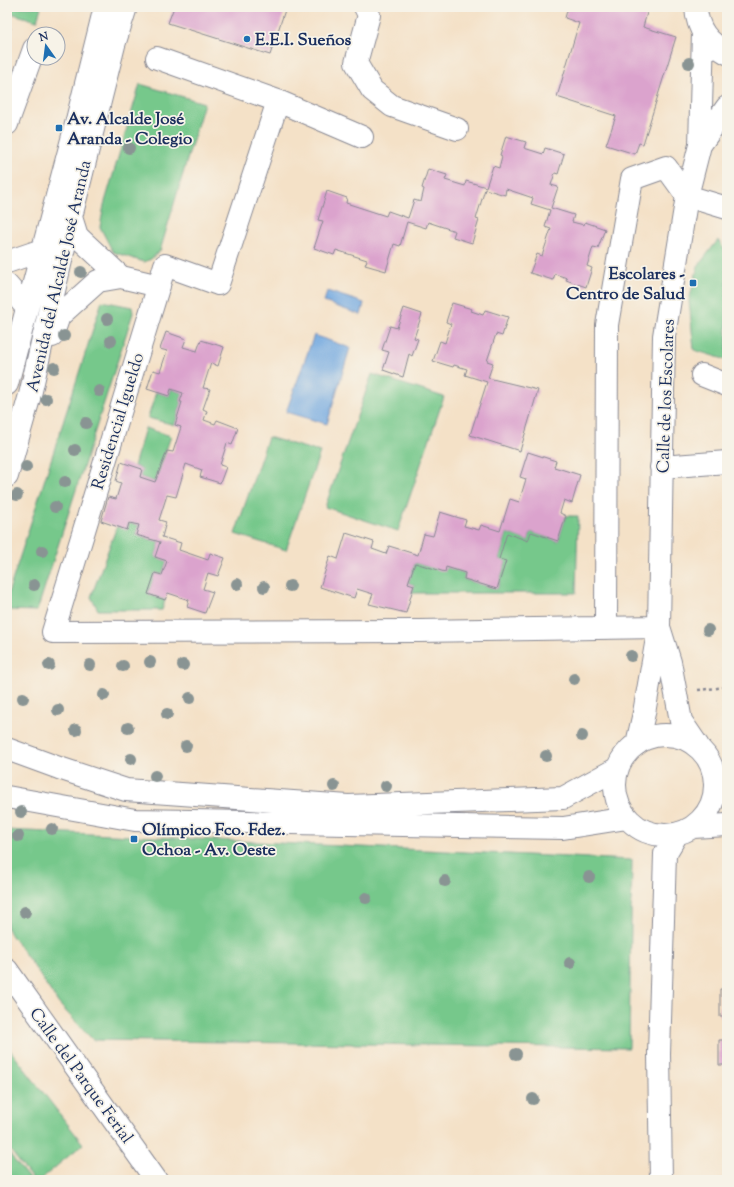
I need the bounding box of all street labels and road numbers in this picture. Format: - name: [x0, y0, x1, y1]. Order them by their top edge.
- street label: Avenida del Alcalde José Aranda: [22, 158, 98, 395]
- street label: Calle de los Escolares: [652, 318, 682, 474]
- street label: Residencial Igueldo: [87, 350, 151, 493]
- street label: Calle del Parque Ferial: [23, 1003, 138, 1149]

